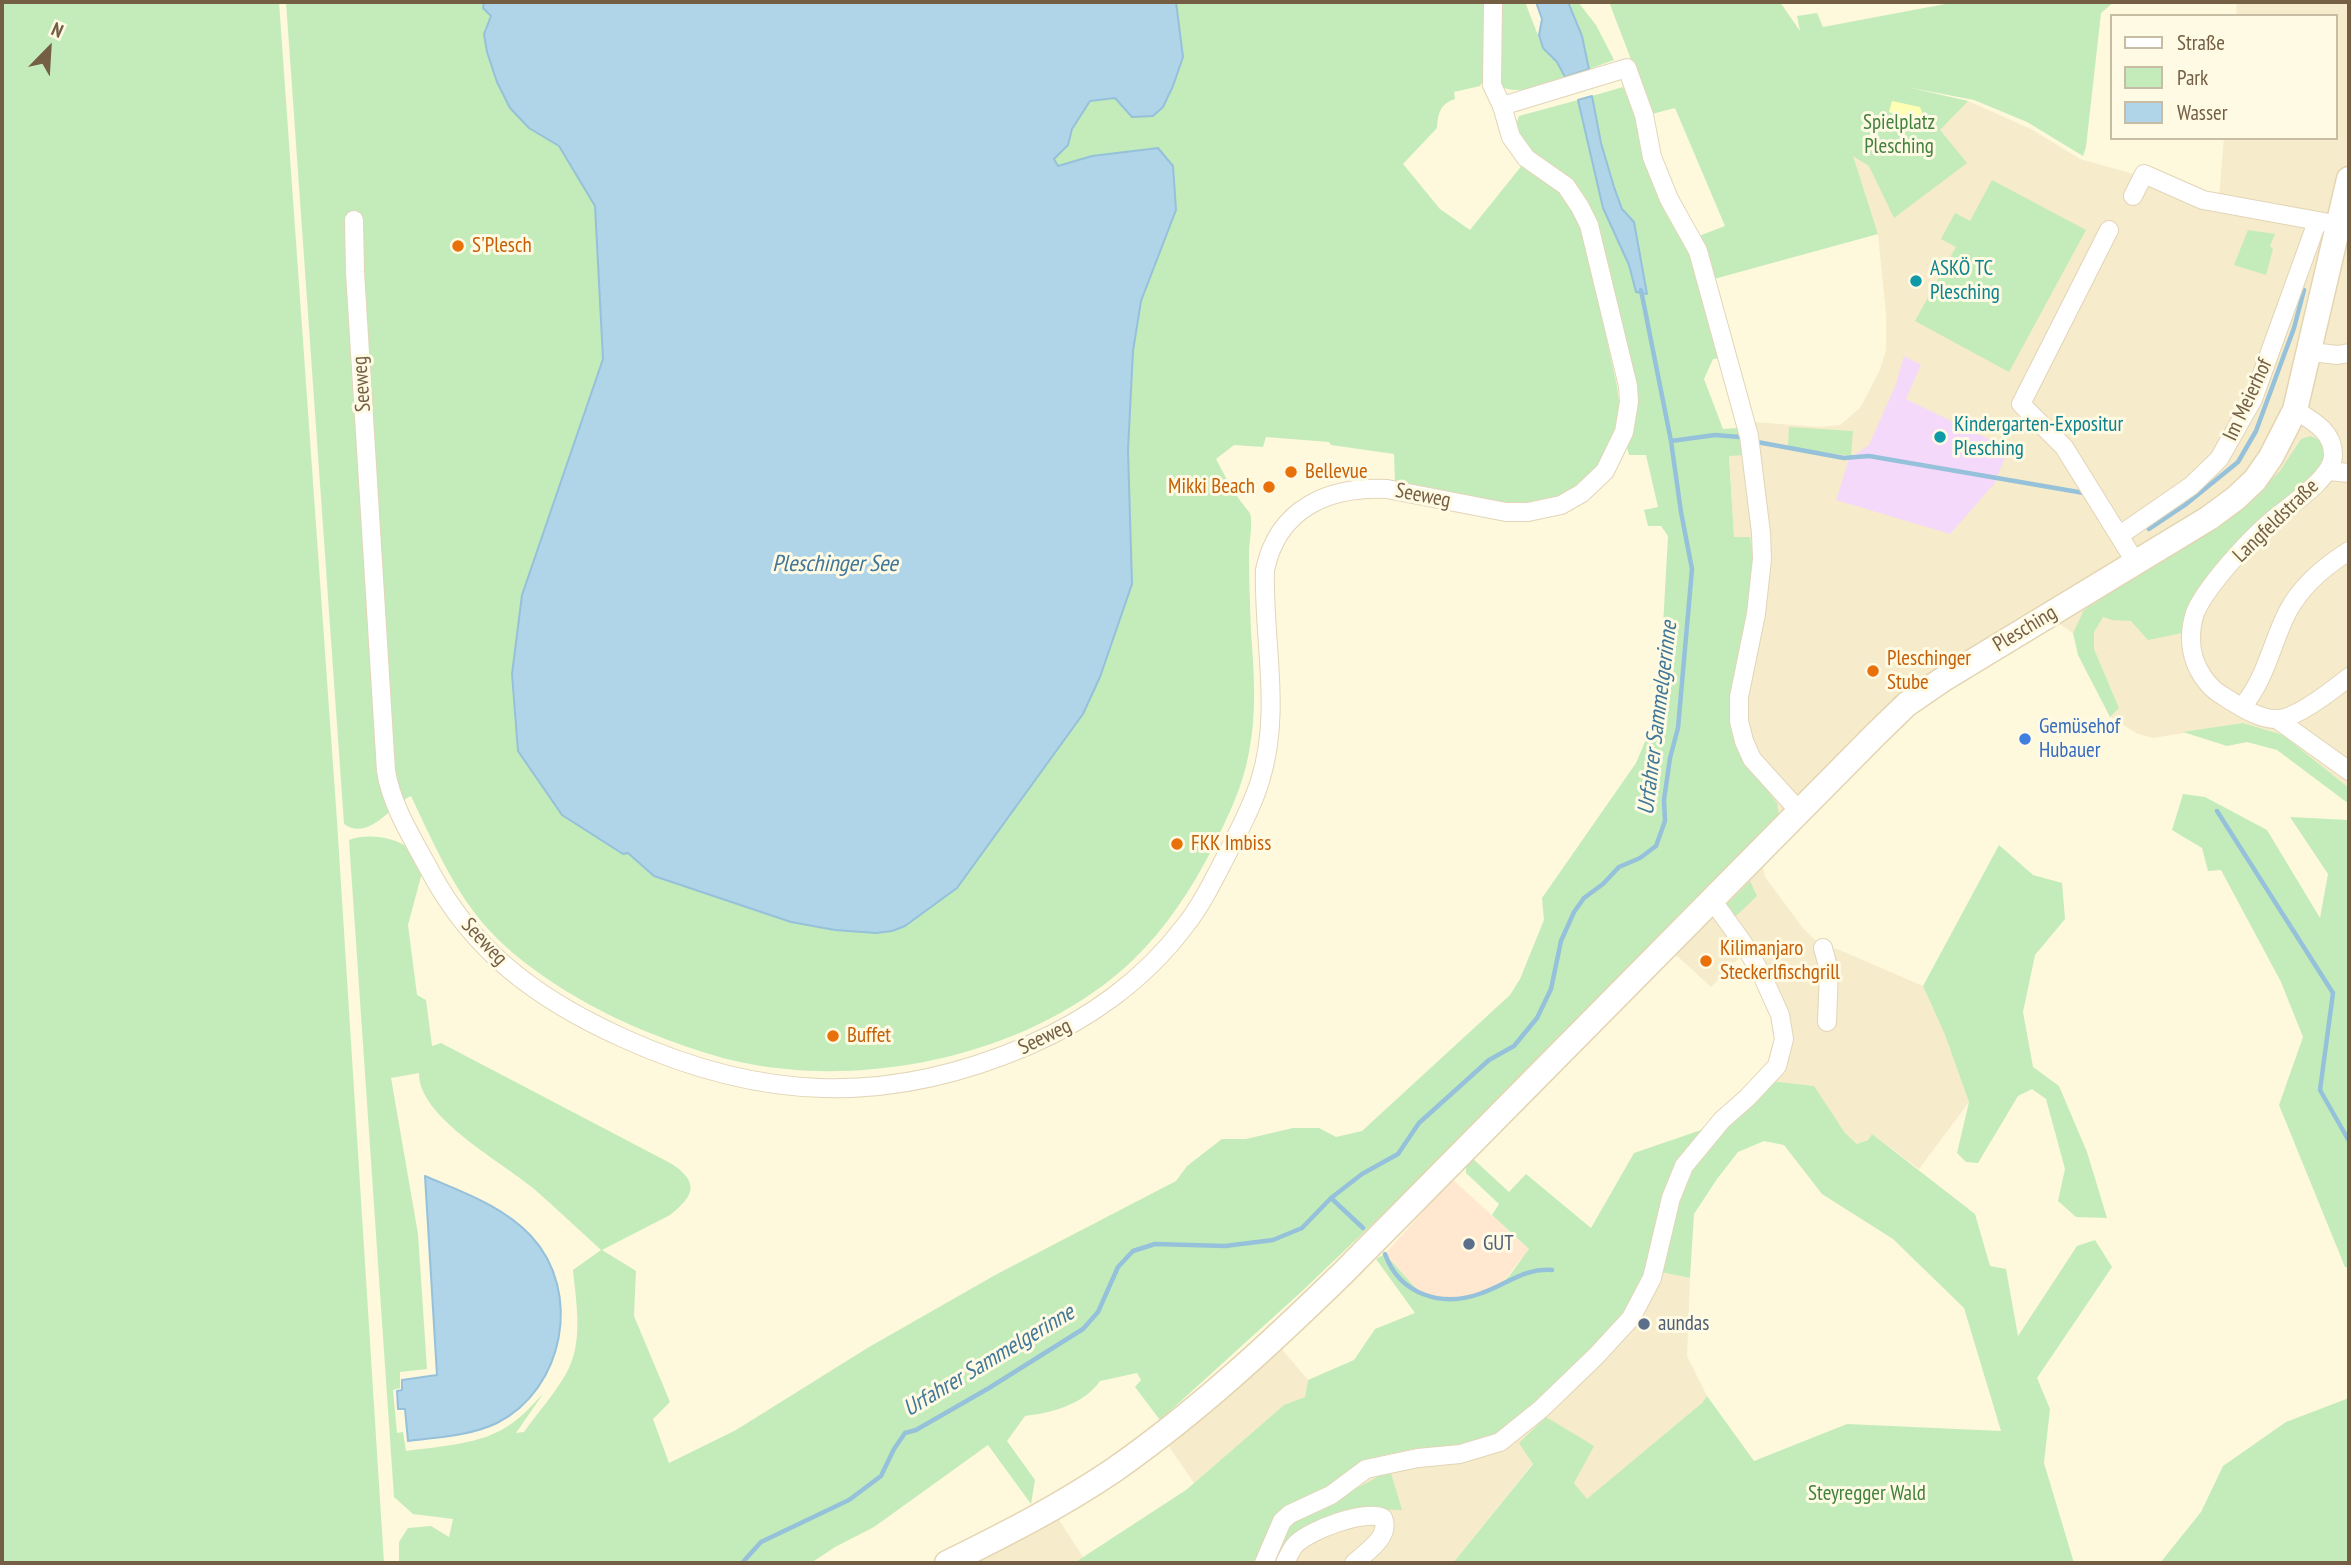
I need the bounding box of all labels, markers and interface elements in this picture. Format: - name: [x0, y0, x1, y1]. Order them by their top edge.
- north arrow: [14, 14, 84, 84]
- legend: [2110, 14, 2337, 140]
- text: N: [48, 17, 67, 43]
- text: Straße: [2177, 29, 2225, 56]
- text: Park: [2177, 64, 2208, 91]
- text: Wasser: [2177, 99, 2227, 126]
- park label: Spielplatz Plesching: [1863, 110, 1935, 160]
- place label: S'Plesch: [472, 233, 532, 259]
- marker: S'Plesch: [450, 238, 466, 254]
- place label: ASKÖ TC Plesching: [1930, 256, 2000, 306]
- marker: ASKÖ TC Plesching: [1908, 273, 1924, 289]
- street label: Seeweg: [347, 355, 377, 413]
- street label: Im Meierhof: [2218, 355, 2278, 445]
- place label: Kindergarten-Expositur Plesching: [1954, 412, 2123, 462]
- marker: Kindergarten-Expositur Plesching: [1932, 429, 1948, 445]
- place label: Bellevue: [1305, 459, 1368, 485]
- marker: Bellevue: [1283, 464, 1299, 480]
- place label: Mikki Beach: [1168, 474, 1255, 500]
- street label: Langfeldstraße: [2228, 474, 2324, 568]
- street label: Seeweg: [1393, 478, 1453, 514]
- marker: Mikki Beach: [1261, 479, 1277, 495]
- water label: Pleschinger See: [772, 550, 898, 578]
- street label: Plesching: [1989, 600, 2061, 658]
- water label: Urfahrer Sammelgerinne: [1632, 620, 1684, 816]
- place label: Pleschinger Stube: [1887, 646, 1971, 696]
- marker: Pleschinger Stube: [1865, 663, 1881, 679]
- place label: Gemüsehof Hubauer: [2039, 714, 2120, 764]
- marker: Gemüsehof Hubauer: [2017, 731, 2033, 747]
- place label: FKK Imbiss: [1191, 831, 1271, 857]
- marker: FKK Imbiss: [1169, 836, 1185, 852]
- street label: Seeweg: [456, 913, 512, 971]
- place label: Kilimanjaro Steckerlfischgrill: [1720, 936, 1840, 986]
- marker: Kilimanjaro Steckerlfischgrill: [1698, 953, 1714, 969]
- street label: Seeweg: [1014, 1013, 1076, 1061]
- place label: Buffet: [847, 1023, 891, 1049]
- marker: Buffet: [825, 1028, 841, 1044]
- place label: GUT: [1483, 1231, 1514, 1257]
- marker: GUT: [1461, 1236, 1477, 1252]
- water label: Urfahrer Sammelgerinne: [898, 1299, 1080, 1423]
- place label: aundas: [1658, 1311, 1709, 1337]
- marker: aundas: [1636, 1316, 1652, 1332]
- park label: Steyregger Wald: [1808, 1481, 1926, 1507]

